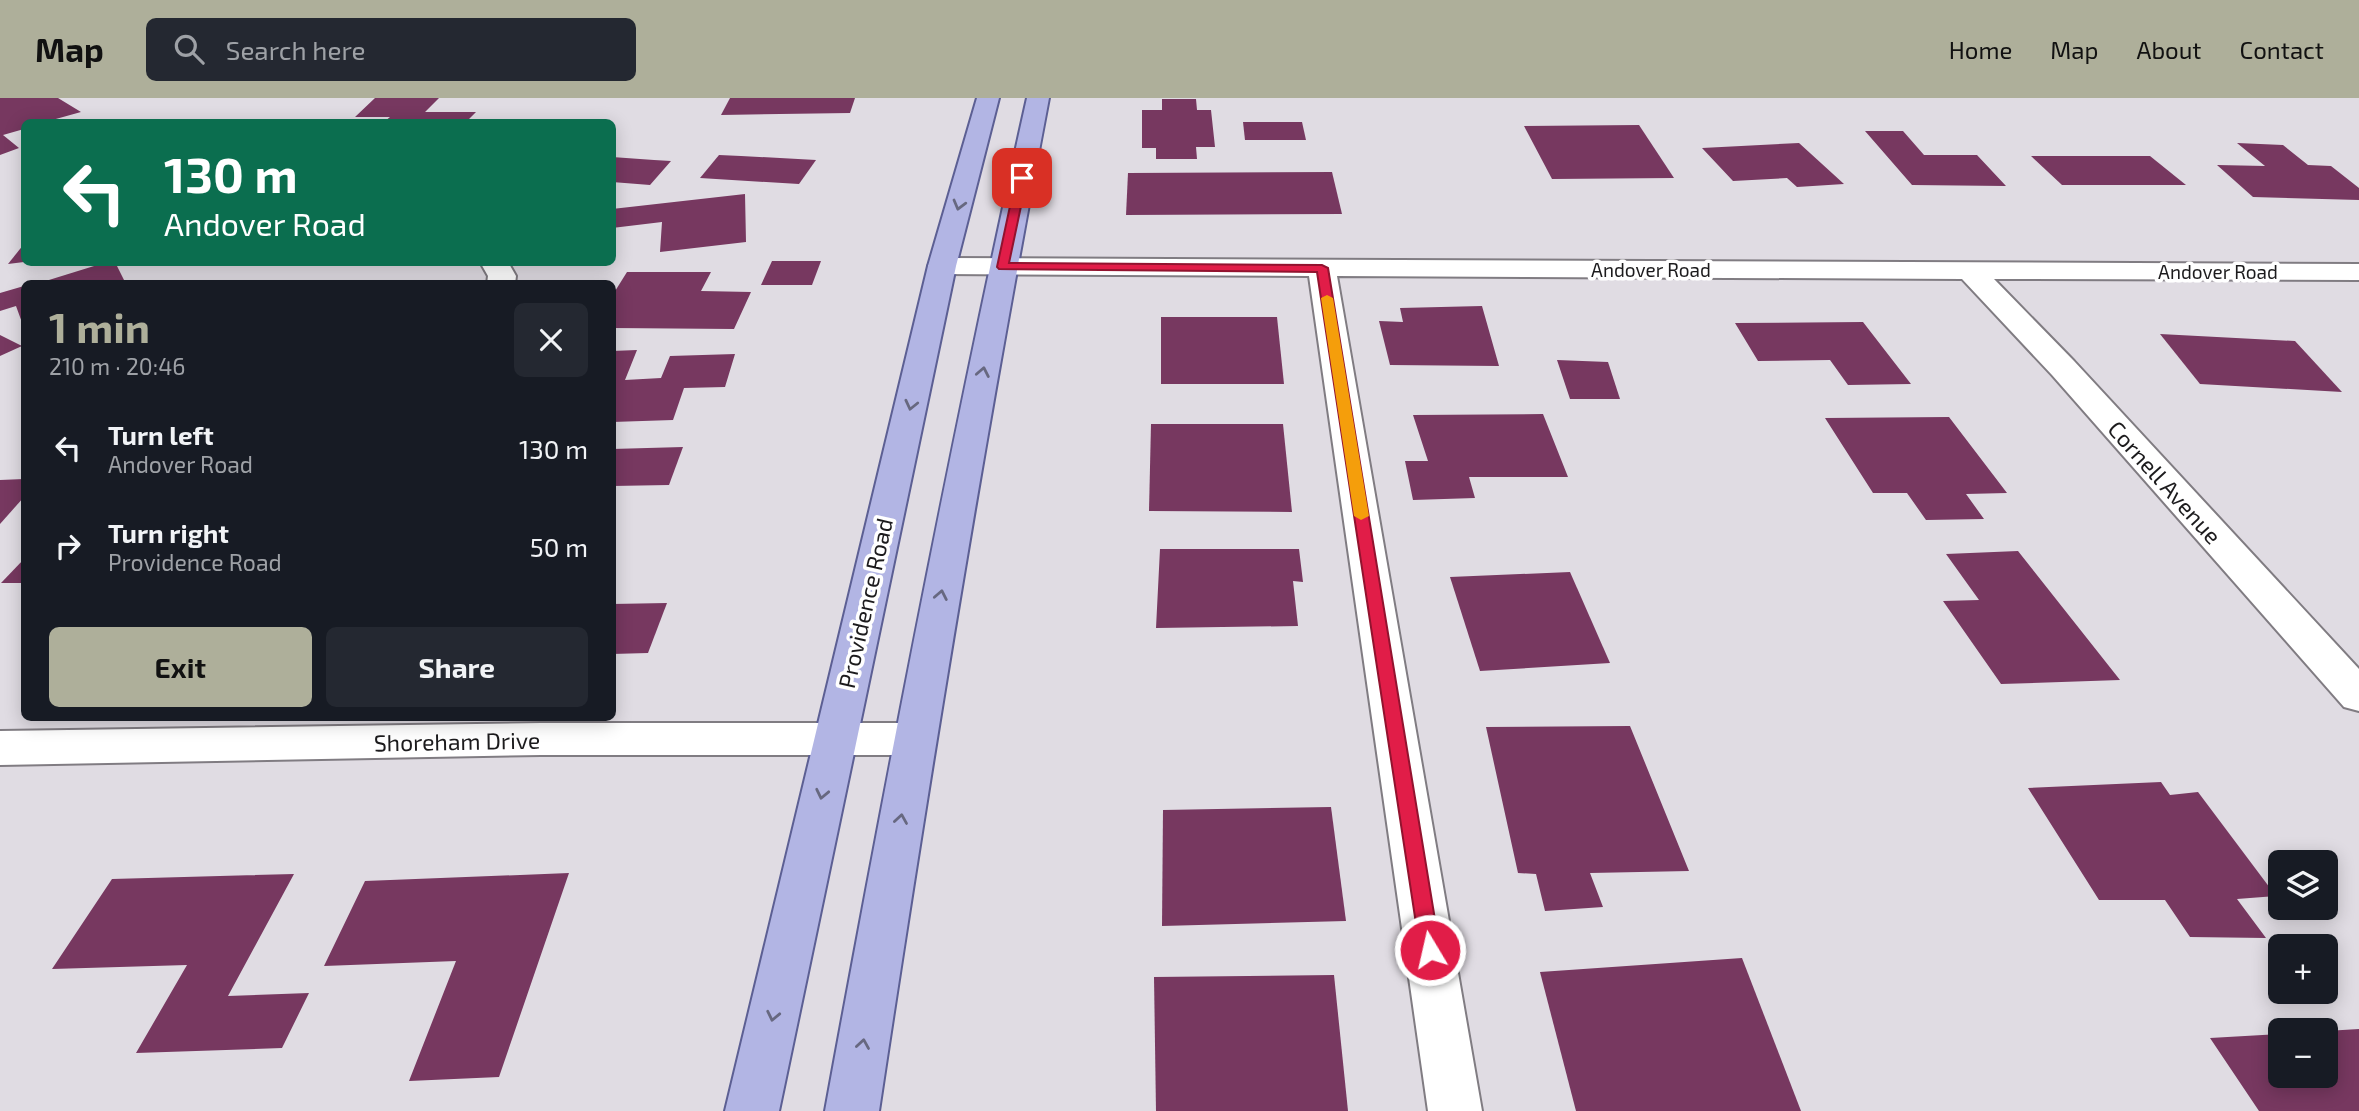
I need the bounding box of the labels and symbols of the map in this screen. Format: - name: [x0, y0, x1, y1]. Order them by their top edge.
- pin: [992, 148, 1052, 208]
- one-way arrow: [953, 199, 967, 211]
- street label: Andover Road: [1591, 258, 1711, 281]
- street label: Andover Road: [2158, 260, 2278, 283]
- one-way arrow: [975, 366, 990, 378]
- one-way arrow: [905, 398, 919, 410]
- street label: Cornell Avenue: [2102, 415, 2228, 549]
- street label: Providence Road: [832, 515, 898, 691]
- one-way arrow: [933, 589, 948, 601]
- street label: Shoreham Drive: [374, 726, 540, 756]
- one-way arrow: [816, 788, 831, 800]
- one-way arrow: [893, 813, 908, 825]
- position arrow: [1393, 913, 1467, 987]
- one-way arrow: [767, 1010, 782, 1022]
- one-way arrow: [855, 1038, 870, 1050]

